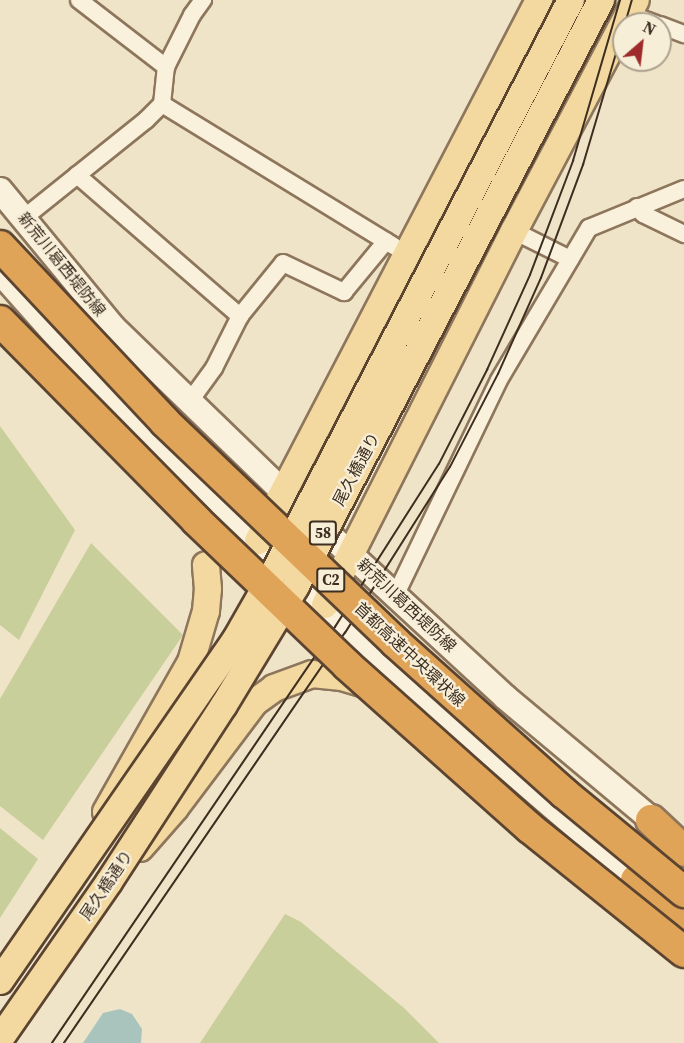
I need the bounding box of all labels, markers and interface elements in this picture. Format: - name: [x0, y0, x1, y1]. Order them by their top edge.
- north arrow: [612, 12, 672, 72]
- text: N: [639, 15, 660, 40]
- street label: 新荒川葛西堤防線: [14, 208, 110, 320]
- street label: 尾久橋通り: [329, 429, 383, 509]
- road number: 58: [308, 521, 338, 545]
- street label: 新荒川葛西堤防線: [354, 554, 460, 656]
- road number: C2: [316, 568, 346, 592]
- street label: 首都高速中央環状線: [351, 598, 469, 710]
- street label: 尾久橋通り: [76, 846, 136, 924]

